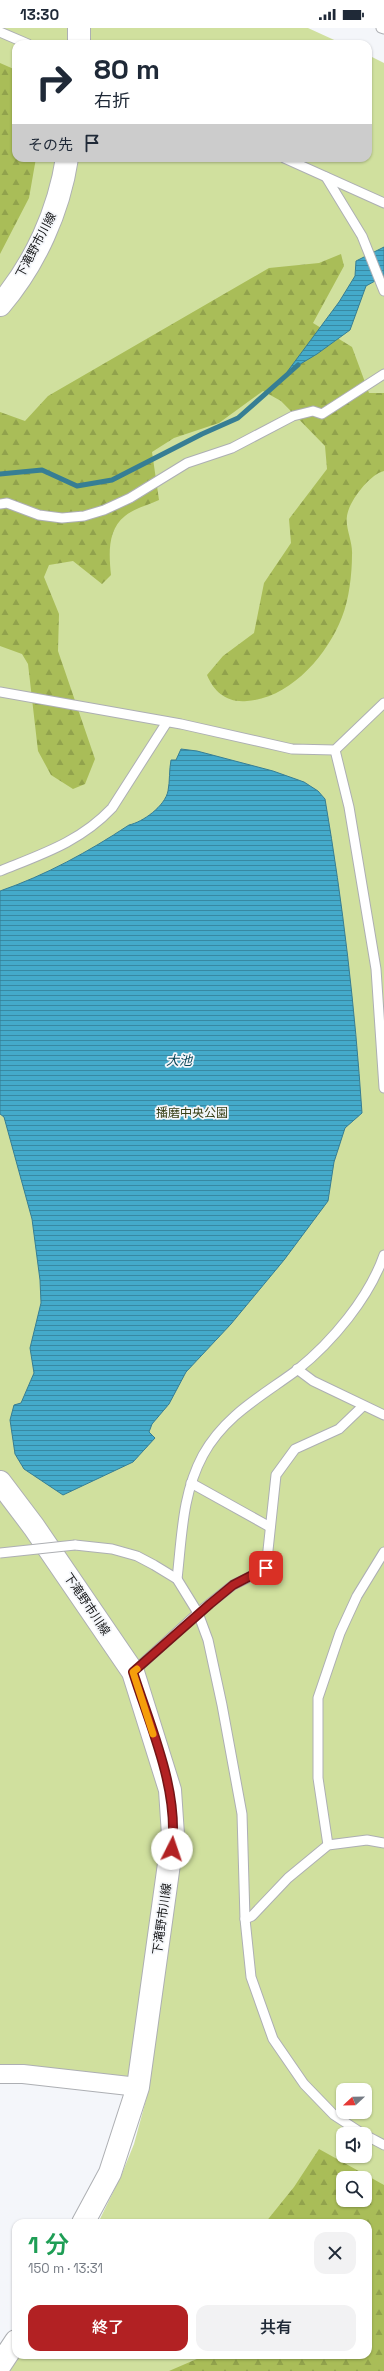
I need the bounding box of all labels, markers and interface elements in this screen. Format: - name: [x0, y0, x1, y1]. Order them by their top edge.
- text: 13:30: [20, 5, 59, 24]
- text: 80 m: [94, 51, 160, 87]
- icon: right: [28, 56, 80, 108]
- text: 右折: [94, 89, 130, 112]
- icon: arrive: [81, 132, 103, 154]
- text: その先: [28, 135, 73, 154]
- street label: 下滝野市川線: [12, 209, 60, 281]
- water label: 大池: [166, 1052, 194, 1069]
- park label: 播磨中央公園: [156, 1105, 228, 1121]
- pin: [249, 1551, 283, 1585]
- icon: arrive: [255, 1557, 277, 1579]
- street label: 下滝野市川線: [60, 1570, 114, 1638]
- position arrow: [151, 1828, 193, 1870]
- street label: 下滝野市川線: [149, 1882, 175, 1956]
- north arrow: [336, 2083, 372, 2119]
- map controls: [336, 2083, 372, 2207]
- button: sound: [336, 2127, 372, 2163]
- button: search: [336, 2171, 372, 2207]
- text: 1 分: [28, 2229, 69, 2260]
- button: close: [314, 2232, 356, 2274]
- text: 150 m · 13:31: [28, 2260, 103, 2277]
- button: 終了: [28, 2305, 188, 2351]
- button: 共有: [196, 2305, 356, 2351]

